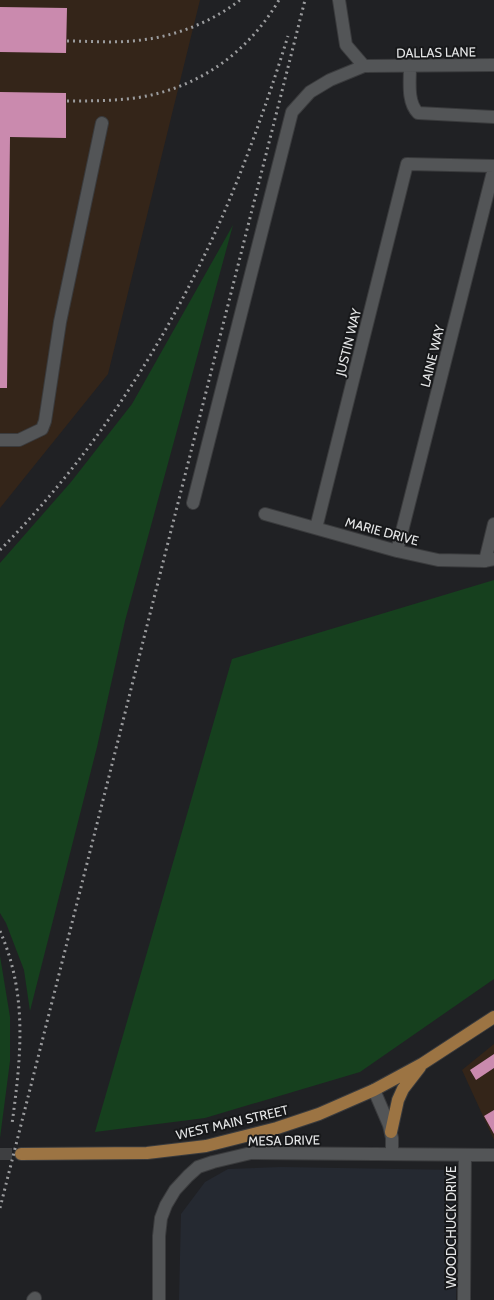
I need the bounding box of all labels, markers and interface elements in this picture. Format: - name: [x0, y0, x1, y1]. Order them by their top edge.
- street label: DALLAS LANE: [396, 43, 476, 61]
- street label: JUSTIN WAY: [332, 306, 364, 378]
- street label: LAINE WAY: [417, 323, 448, 389]
- street label: MARIE DRIVE: [343, 513, 421, 549]
- street label: WEST MAIN STREET: [174, 1101, 290, 1143]
- street label: MESA DRIVE: [248, 1131, 320, 1149]
- street label: WOODCHUCK DRIVE: [443, 1166, 459, 1288]

